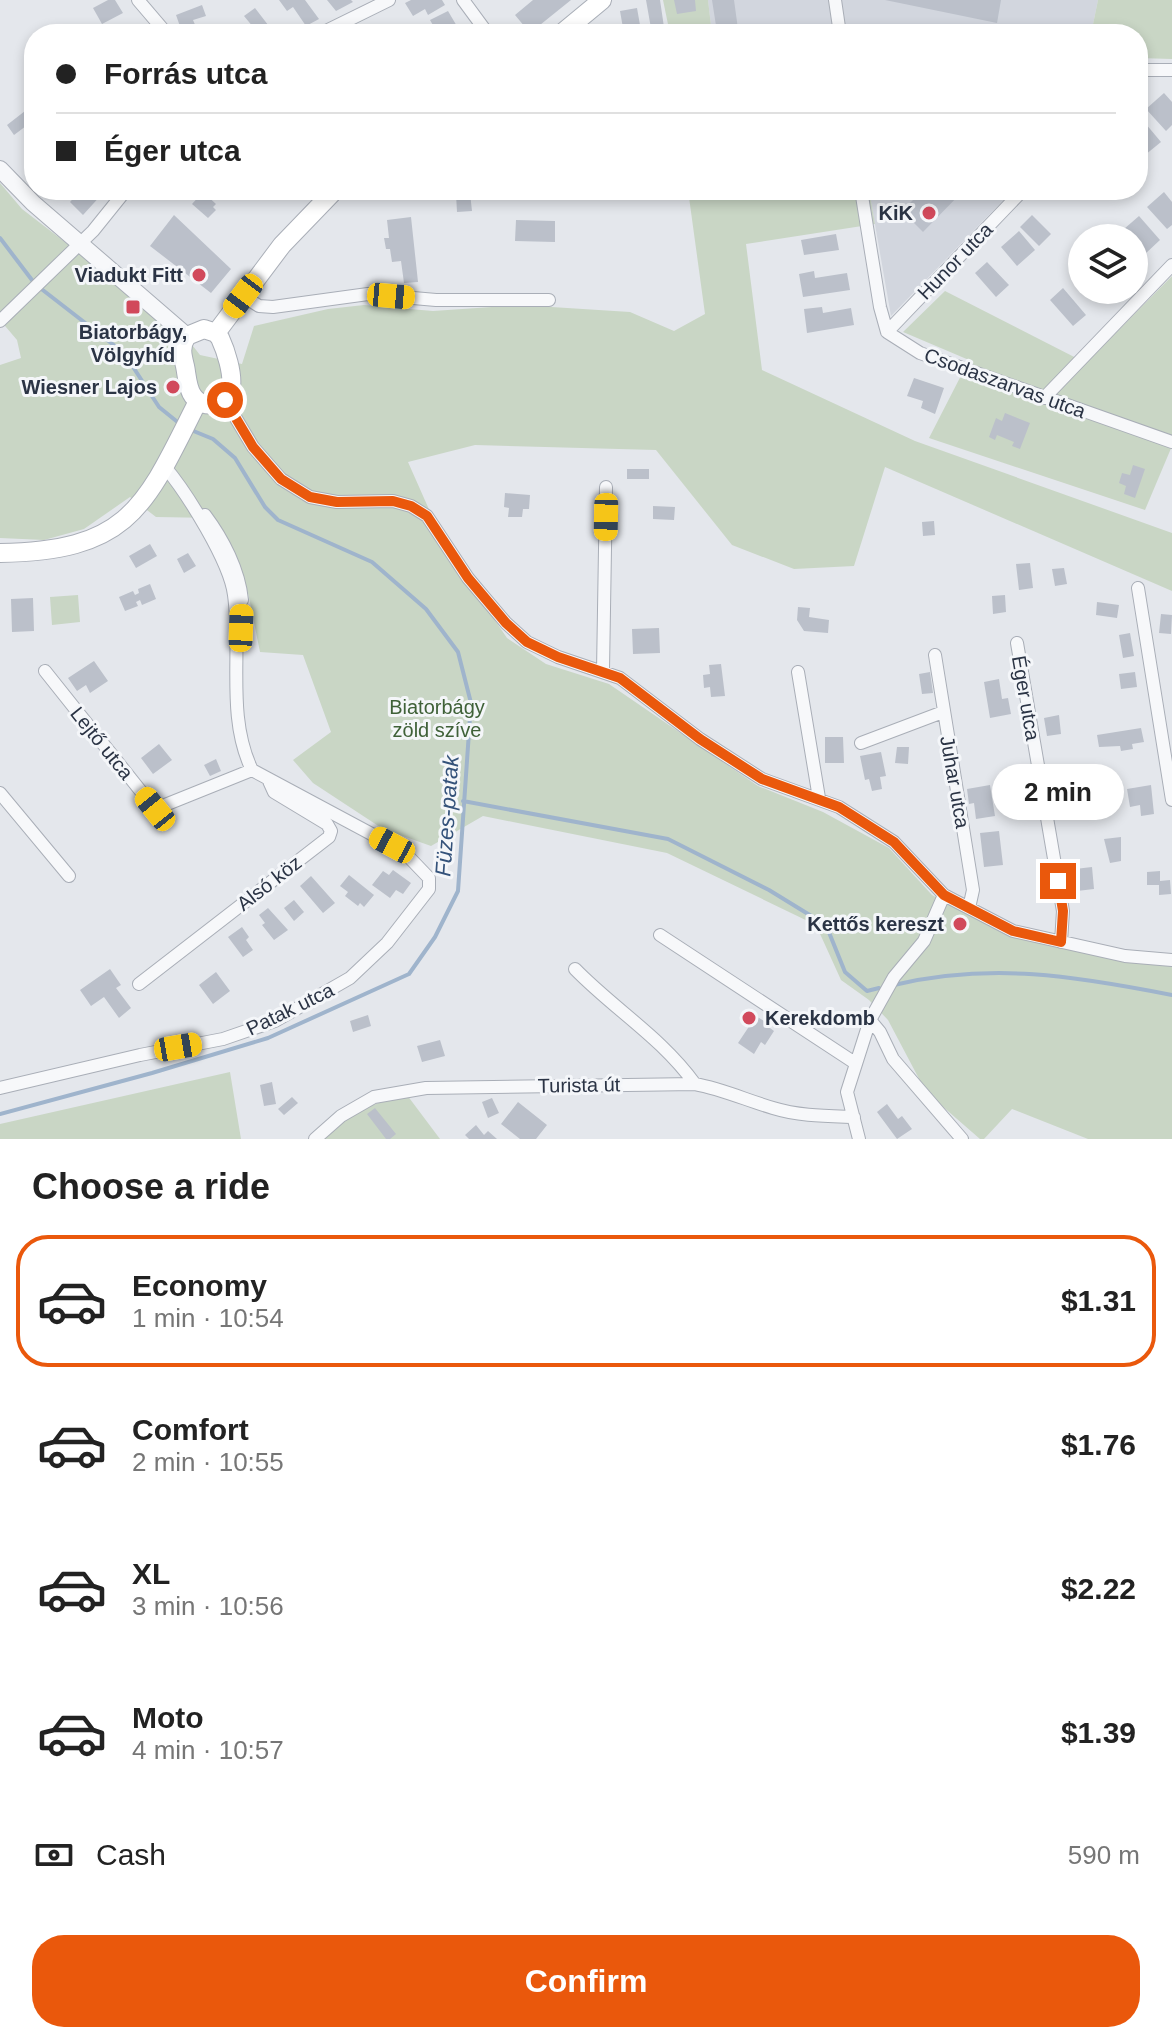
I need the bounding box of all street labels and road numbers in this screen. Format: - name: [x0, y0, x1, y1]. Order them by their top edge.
- street label: Hunor utca: [913, 218, 997, 304]
- street label: Csodaszarvas utca: [921, 344, 1089, 423]
- street label: Éger utca: [1008, 654, 1044, 743]
- street label: Lejtő utca: [66, 702, 138, 784]
- street label: Juhar utca: [936, 734, 974, 831]
- street label: Alsó köz: [232, 851, 306, 915]
- street label: Patak utca: [243, 978, 338, 1040]
- street label: Turista út: [538, 1073, 621, 1097]

